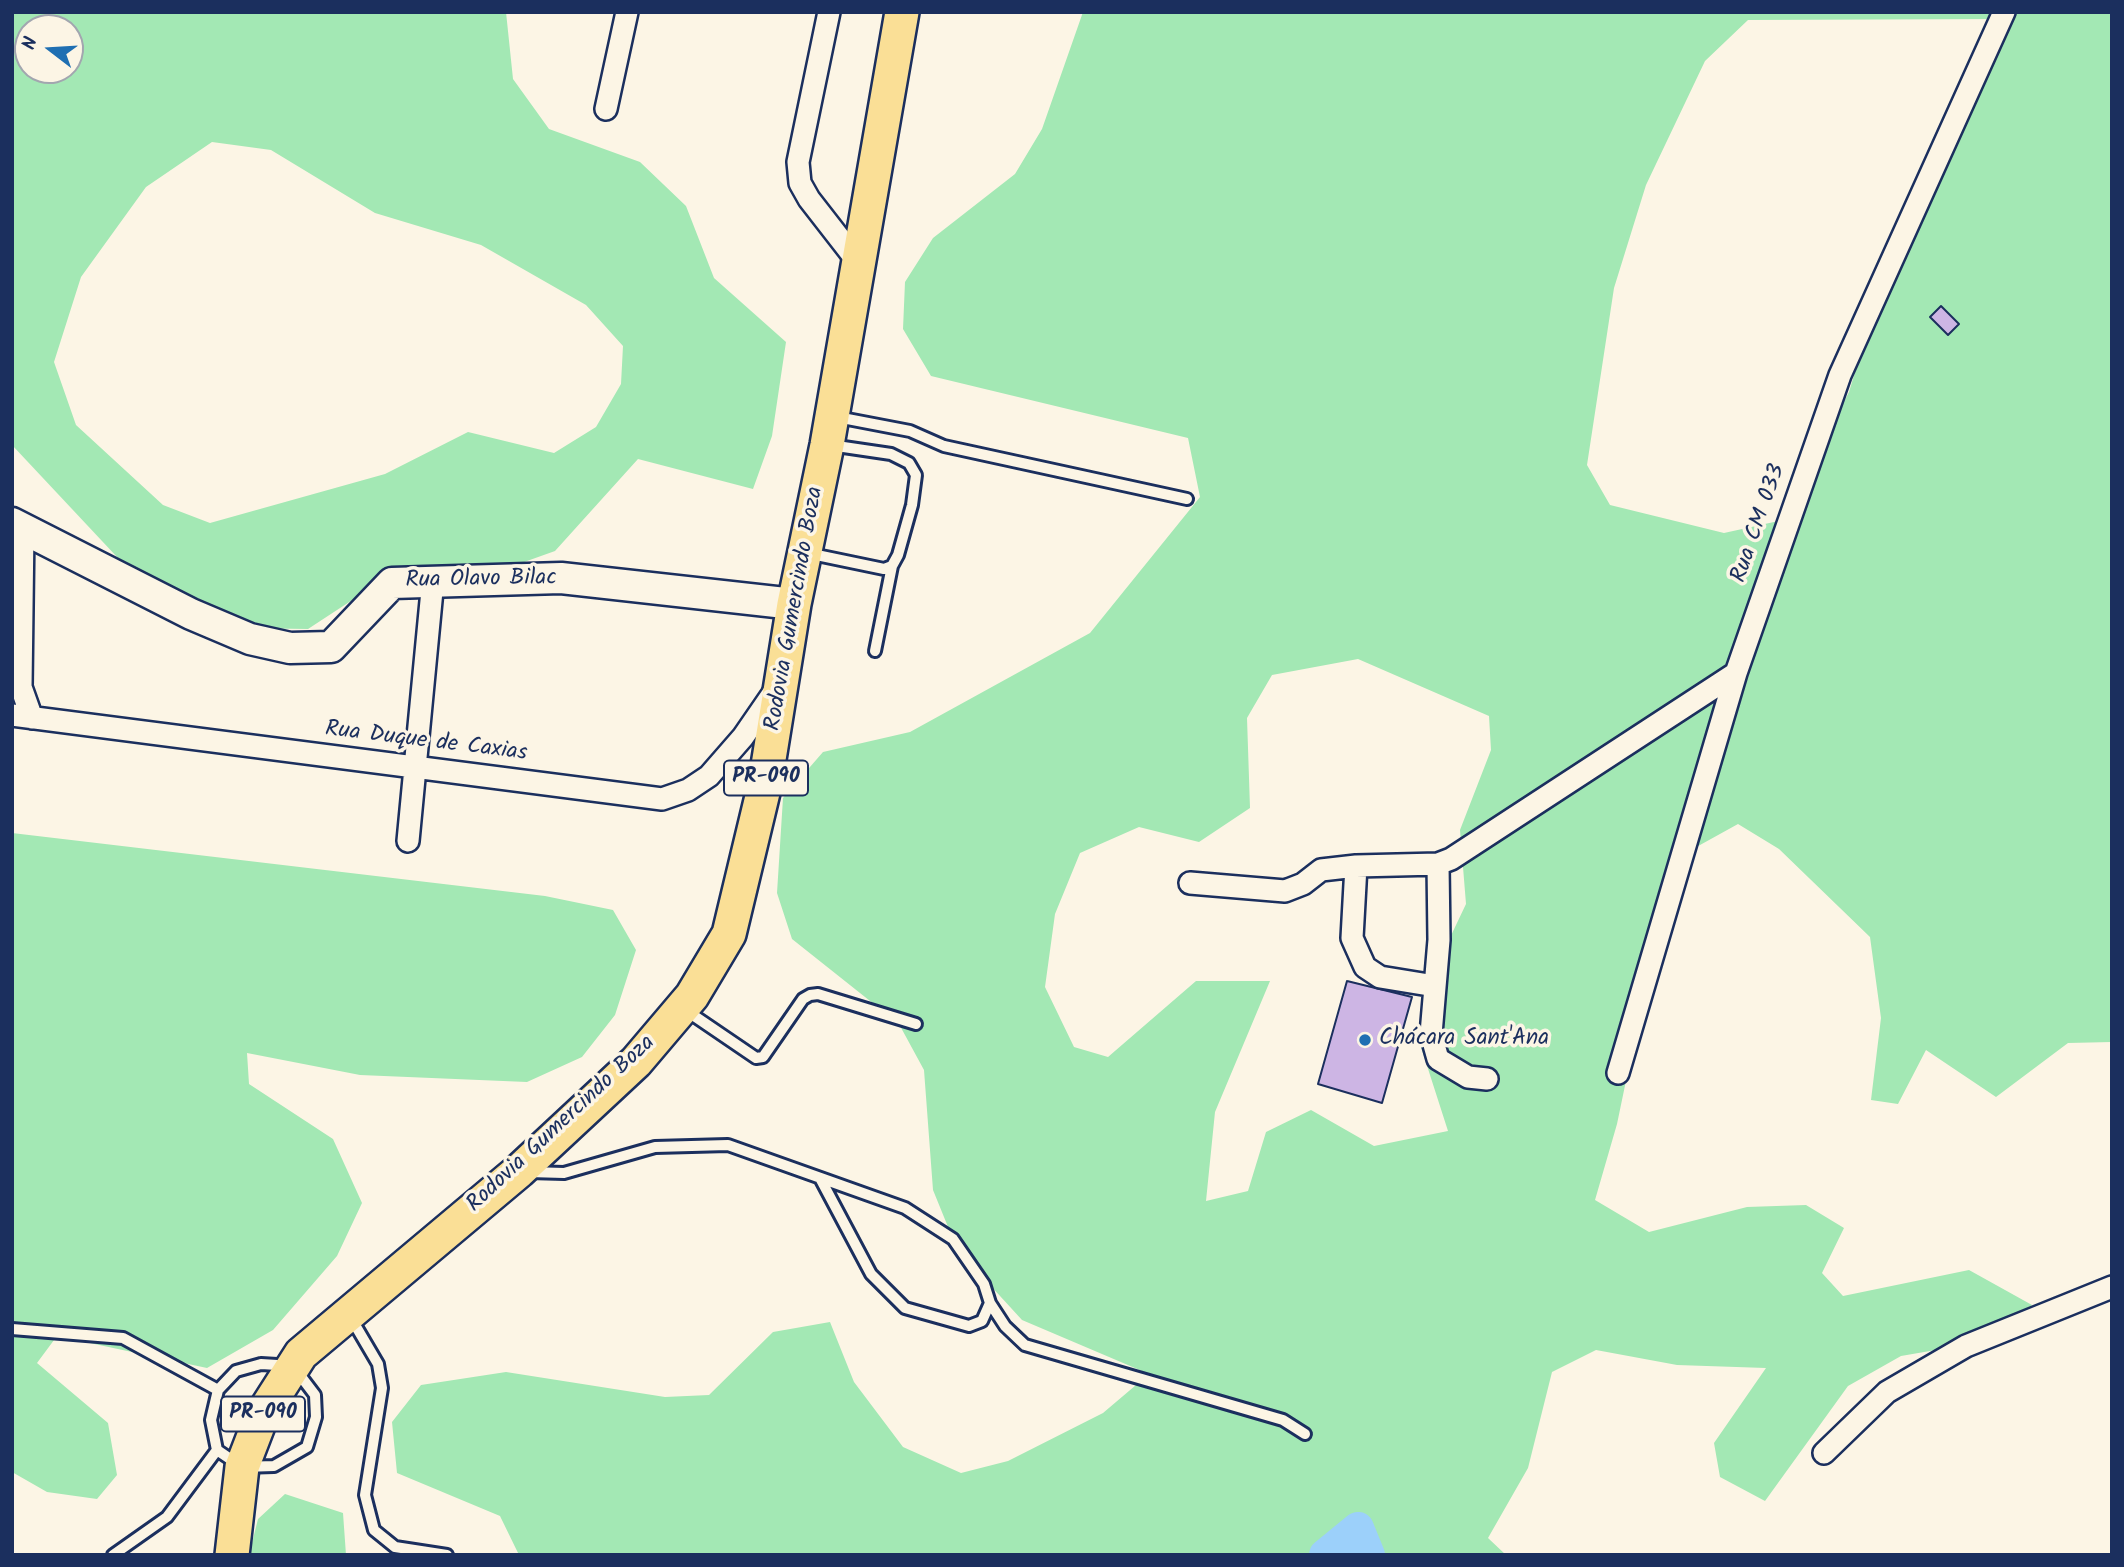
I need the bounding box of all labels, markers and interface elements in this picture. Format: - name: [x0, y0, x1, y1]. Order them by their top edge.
- north arrow: [14, 14, 84, 84]
- text: N: [15, 33, 47, 54]
- street label: Rua CM 033: [1727, 461, 1793, 587]
- street label: Rodovia Gumercindo Boza: [761, 485, 831, 733]
- street label: Rua Olavo Bilac: [405, 566, 557, 596]
- street label: Rua Duque de Caxias: [323, 717, 529, 769]
- road number: PR-090: [724, 760, 808, 796]
- place label: Chácara Sant'Ana: [1379, 1026, 1549, 1054]
- street label: Rodovia Gumercindo Boza: [462, 1031, 662, 1219]
- marker: Chácara Sant'Ana: [1357, 1032, 1373, 1048]
- road number: PR-090: [221, 1396, 305, 1432]

